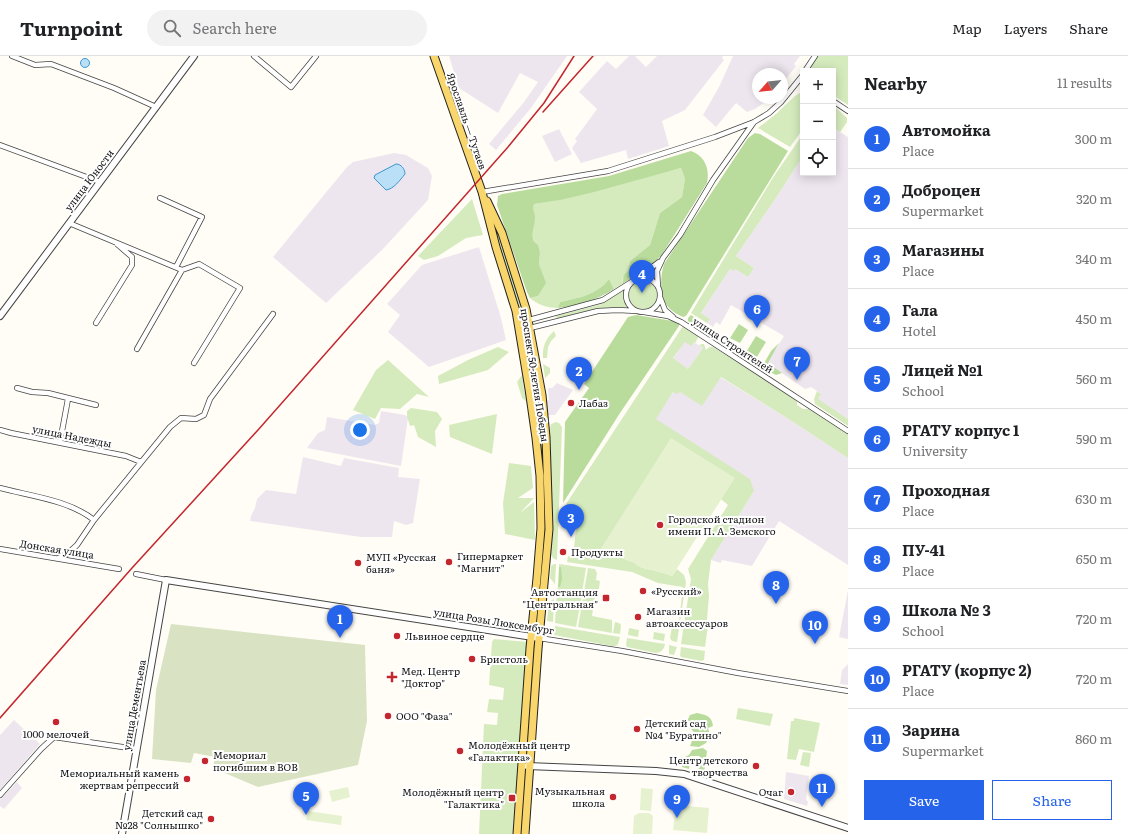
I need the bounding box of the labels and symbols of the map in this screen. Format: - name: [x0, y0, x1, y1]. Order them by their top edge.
- north arrow: [752, 68, 788, 104]
- street label: Ярославль — Тутаев: [444, 70, 491, 172]
- street label: улица Юности: [60, 146, 117, 214]
- pin: 4: [629, 260, 655, 293]
- pin: 6: [744, 295, 770, 328]
- street label: проспект 50-летия Победы: [518, 307, 553, 443]
- street label: улица Строителей: [690, 313, 777, 376]
- pin: 7: [784, 347, 810, 380]
- pin: 2: [566, 357, 592, 390]
- place label: Лабаз: [579, 395, 608, 410]
- marker: Лабаз: [566, 398, 576, 408]
- street label: улица Надежды: [31, 420, 113, 451]
- your location: [350, 420, 370, 440]
- pin: 3: [558, 504, 584, 537]
- place label: Городской стадион имени П. А. Земского: [668, 511, 776, 538]
- marker: Городской стадион имени П. А. Земского: [655, 520, 665, 530]
- street label: Донская улица: [19, 535, 96, 562]
- place label: Продукты: [571, 544, 623, 559]
- marker: Продукты: [558, 547, 568, 557]
- place label: Гипермаркет "Магнит": [457, 548, 524, 575]
- place label: МУП «Русская баня»: [366, 549, 436, 576]
- marker: Гипермаркет "Магнит": [444, 557, 454, 567]
- marker: МУП «Русская баня»: [353, 558, 363, 568]
- pin: 8: [763, 571, 789, 604]
- place label: «Русский»: [651, 583, 702, 598]
- place label: Автостанция "Центральная": [522, 584, 598, 611]
- marker: «Русский»: [638, 586, 648, 596]
- marker: Автостанция "Центральная": [601, 593, 611, 603]
- place label: Магазин автоаксессуаров: [646, 603, 729, 630]
- street label: улица Розы Люксембург: [433, 604, 555, 637]
- pin: 1: [327, 605, 353, 638]
- pin: 10: [802, 611, 828, 644]
- marker: Магазин автоаксессуаров: [633, 612, 643, 622]
- place label: Львиное сердце: [405, 628, 484, 643]
- marker: Львиное сердце: [392, 631, 402, 641]
- place label: Бристоль: [480, 651, 528, 666]
- marker: Бристоль: [467, 654, 477, 664]
- street label: улица Дементьева: [118, 658, 149, 752]
- place label: Мед. Центр "Доктор": [401, 663, 460, 690]
- marker: Мед. Центр "Доктор": [386, 671, 398, 683]
- place label: ООО "Фаза": [396, 708, 453, 723]
- marker: ООО "Фаза": [383, 711, 393, 721]
- place label: Детский сад №4 "Буратино": [645, 715, 722, 742]
- marker: 1000 мелочей: [51, 717, 61, 727]
- marker: Детский сад №4 "Буратино": [632, 724, 642, 734]
- place label: 1000 мелочей: [23, 726, 89, 741]
- place label: Молодёжный центр «Галактика»: [468, 737, 570, 764]
- marker: Молодёжный центр «Галактика»: [455, 746, 465, 756]
- place label: Мемориал погибшим в ВОВ: [213, 747, 298, 774]
- place label: Центр детского творчества: [669, 752, 749, 779]
- marker: Мемориал погибшим в ВОВ: [200, 756, 210, 766]
- marker: Центр детского творчества: [751, 761, 761, 771]
- place label: Мемориальный камень жертвам репрессий: [60, 765, 180, 792]
- marker: Мемориальный камень жертвам репрессий: [182, 774, 192, 784]
- pin: 11: [809, 774, 835, 807]
- pin: 5: [293, 782, 319, 815]
- place label: Музыкальная школа: [535, 783, 606, 810]
- place label: Молодёжный центр "Галактика": [402, 784, 504, 811]
- place label: Очаг: [759, 784, 783, 799]
- pin: 9: [664, 785, 690, 818]
- marker: Очаг: [786, 787, 796, 797]
- marker: Музыкальная школа: [608, 792, 618, 802]
- marker: Молодёжный центр "Галактика": [507, 793, 517, 803]
- place label: Детский сад №28 "Солнышко": [115, 805, 203, 832]
- marker: Детский сад №28 "Солнышко": [206, 814, 216, 824]

